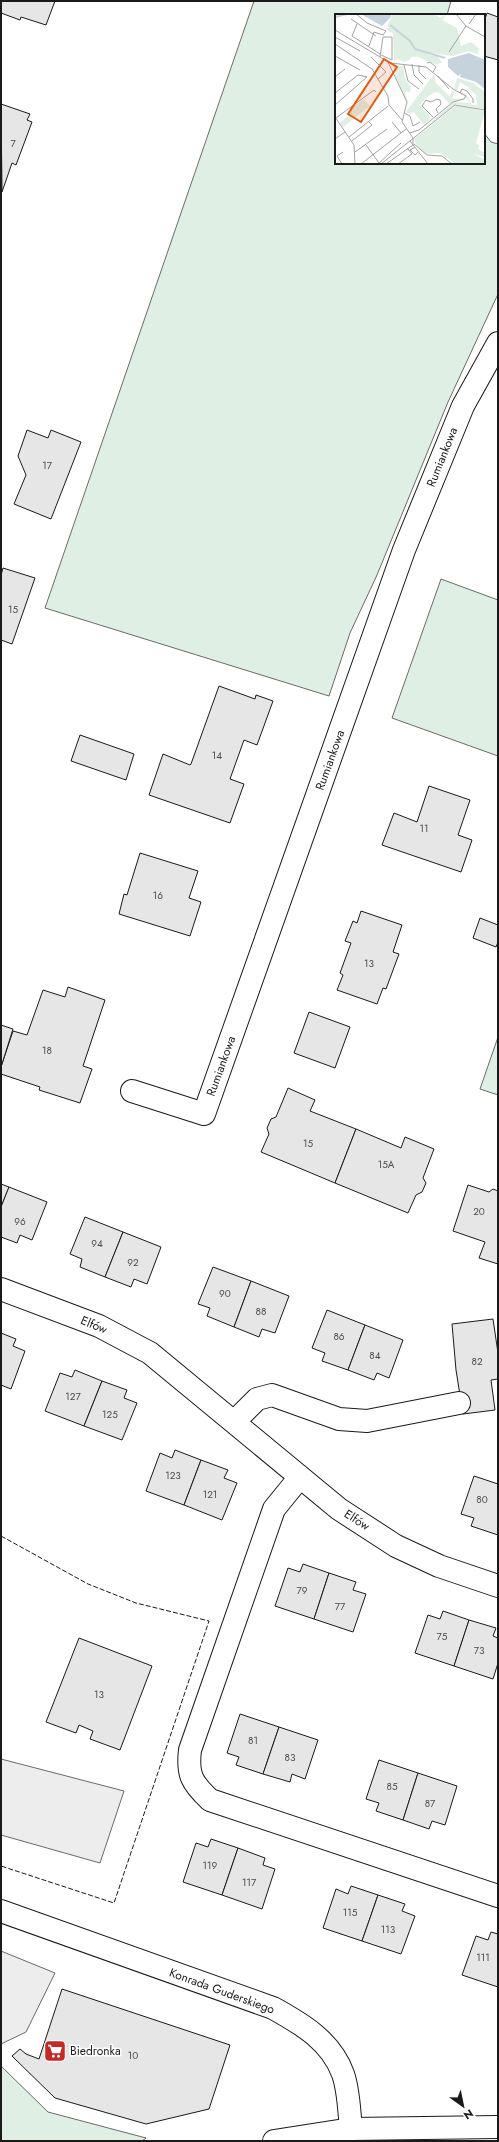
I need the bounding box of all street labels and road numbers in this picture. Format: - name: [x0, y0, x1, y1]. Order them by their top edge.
- street label: Rumiankowa: [422, 424, 462, 490]
- street label: Rumiankowa: [311, 727, 349, 793]
- street label: Rumiankowa: [202, 1033, 240, 1099]
- street label: Elfów: [78, 1311, 111, 1339]
- street label: Elfów: [341, 1505, 374, 1535]
- street label: Konrada Guderskiego: [167, 1964, 278, 2019]

